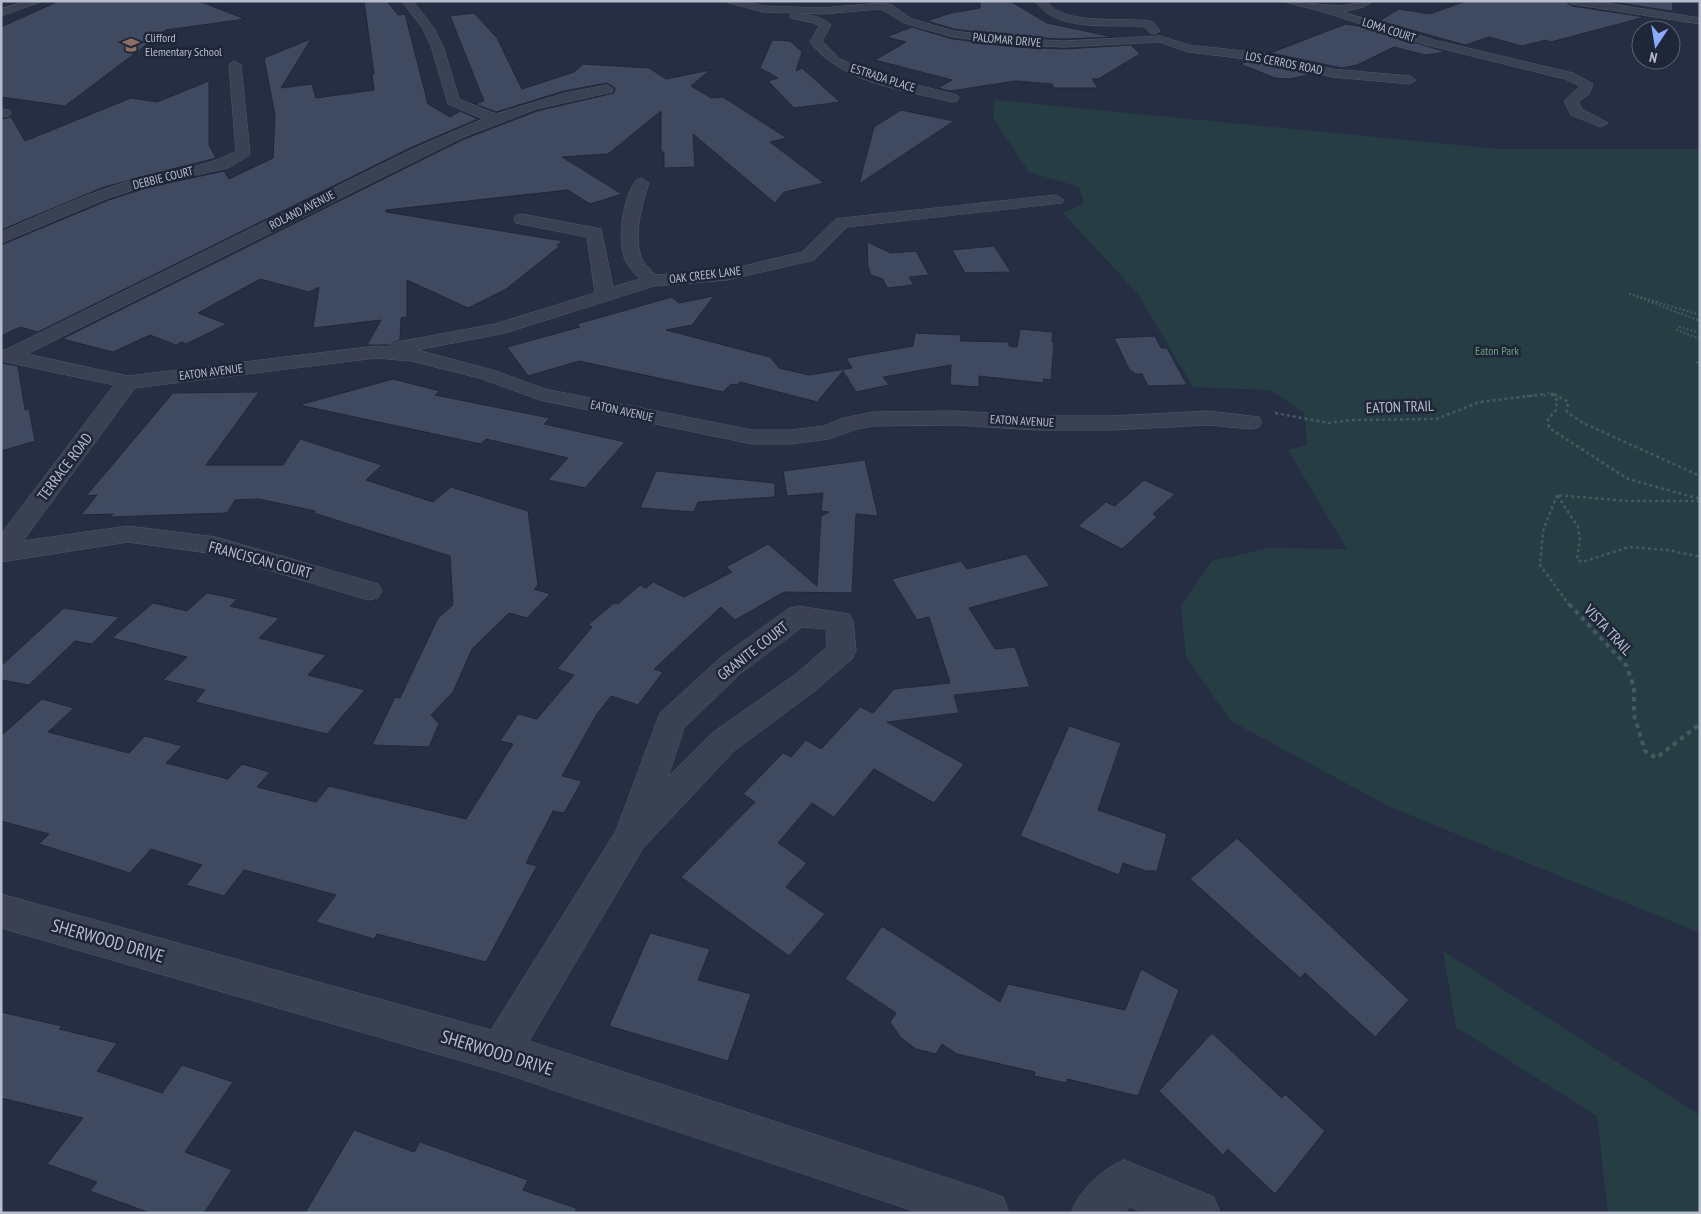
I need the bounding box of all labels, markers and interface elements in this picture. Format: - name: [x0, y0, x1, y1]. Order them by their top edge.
- street label: LOMA COURT: [1361, 14, 1418, 45]
- north arrow: [1631, 20, 1681, 70]
- street label: PALOMAR DRIVE: [972, 29, 1042, 50]
- place label: Clifford Elementary School: [145, 30, 222, 59]
- school or university icon: Clifford Elementary School: [121, 35, 141, 55]
- street label: LOS CERROS ROAD: [1244, 48, 1324, 77]
- text: N: [1648, 48, 1659, 67]
- street label: ESTRADA PLACE: [849, 60, 917, 95]
- street label: DEBBIE COURT: [131, 163, 195, 192]
- street label: ROLAND AVENUE: [267, 187, 337, 232]
- street label: OAK CREEK LANE: [668, 263, 742, 286]
- park label: Eaton Park: [1475, 343, 1519, 358]
- street label: EATON AVENUE: [178, 360, 244, 383]
- street label: EATON TRAIL: [1366, 396, 1435, 417]
- street label: EATON AVENUE: [589, 397, 655, 425]
- street label: EATON AVENUE: [990, 411, 1054, 430]
- street label: TERRACE ROAD: [33, 429, 96, 504]
- street label: FRANCISCAN COURT: [207, 537, 314, 582]
- street label: VISTA TRAIL: [1579, 600, 1637, 660]
- street label: GRANITE COURT: [713, 617, 792, 684]
- street label: SHERWOOD DRIVE: [49, 913, 167, 968]
- street label: SHERWOOD DRIVE: [438, 1025, 556, 1081]

